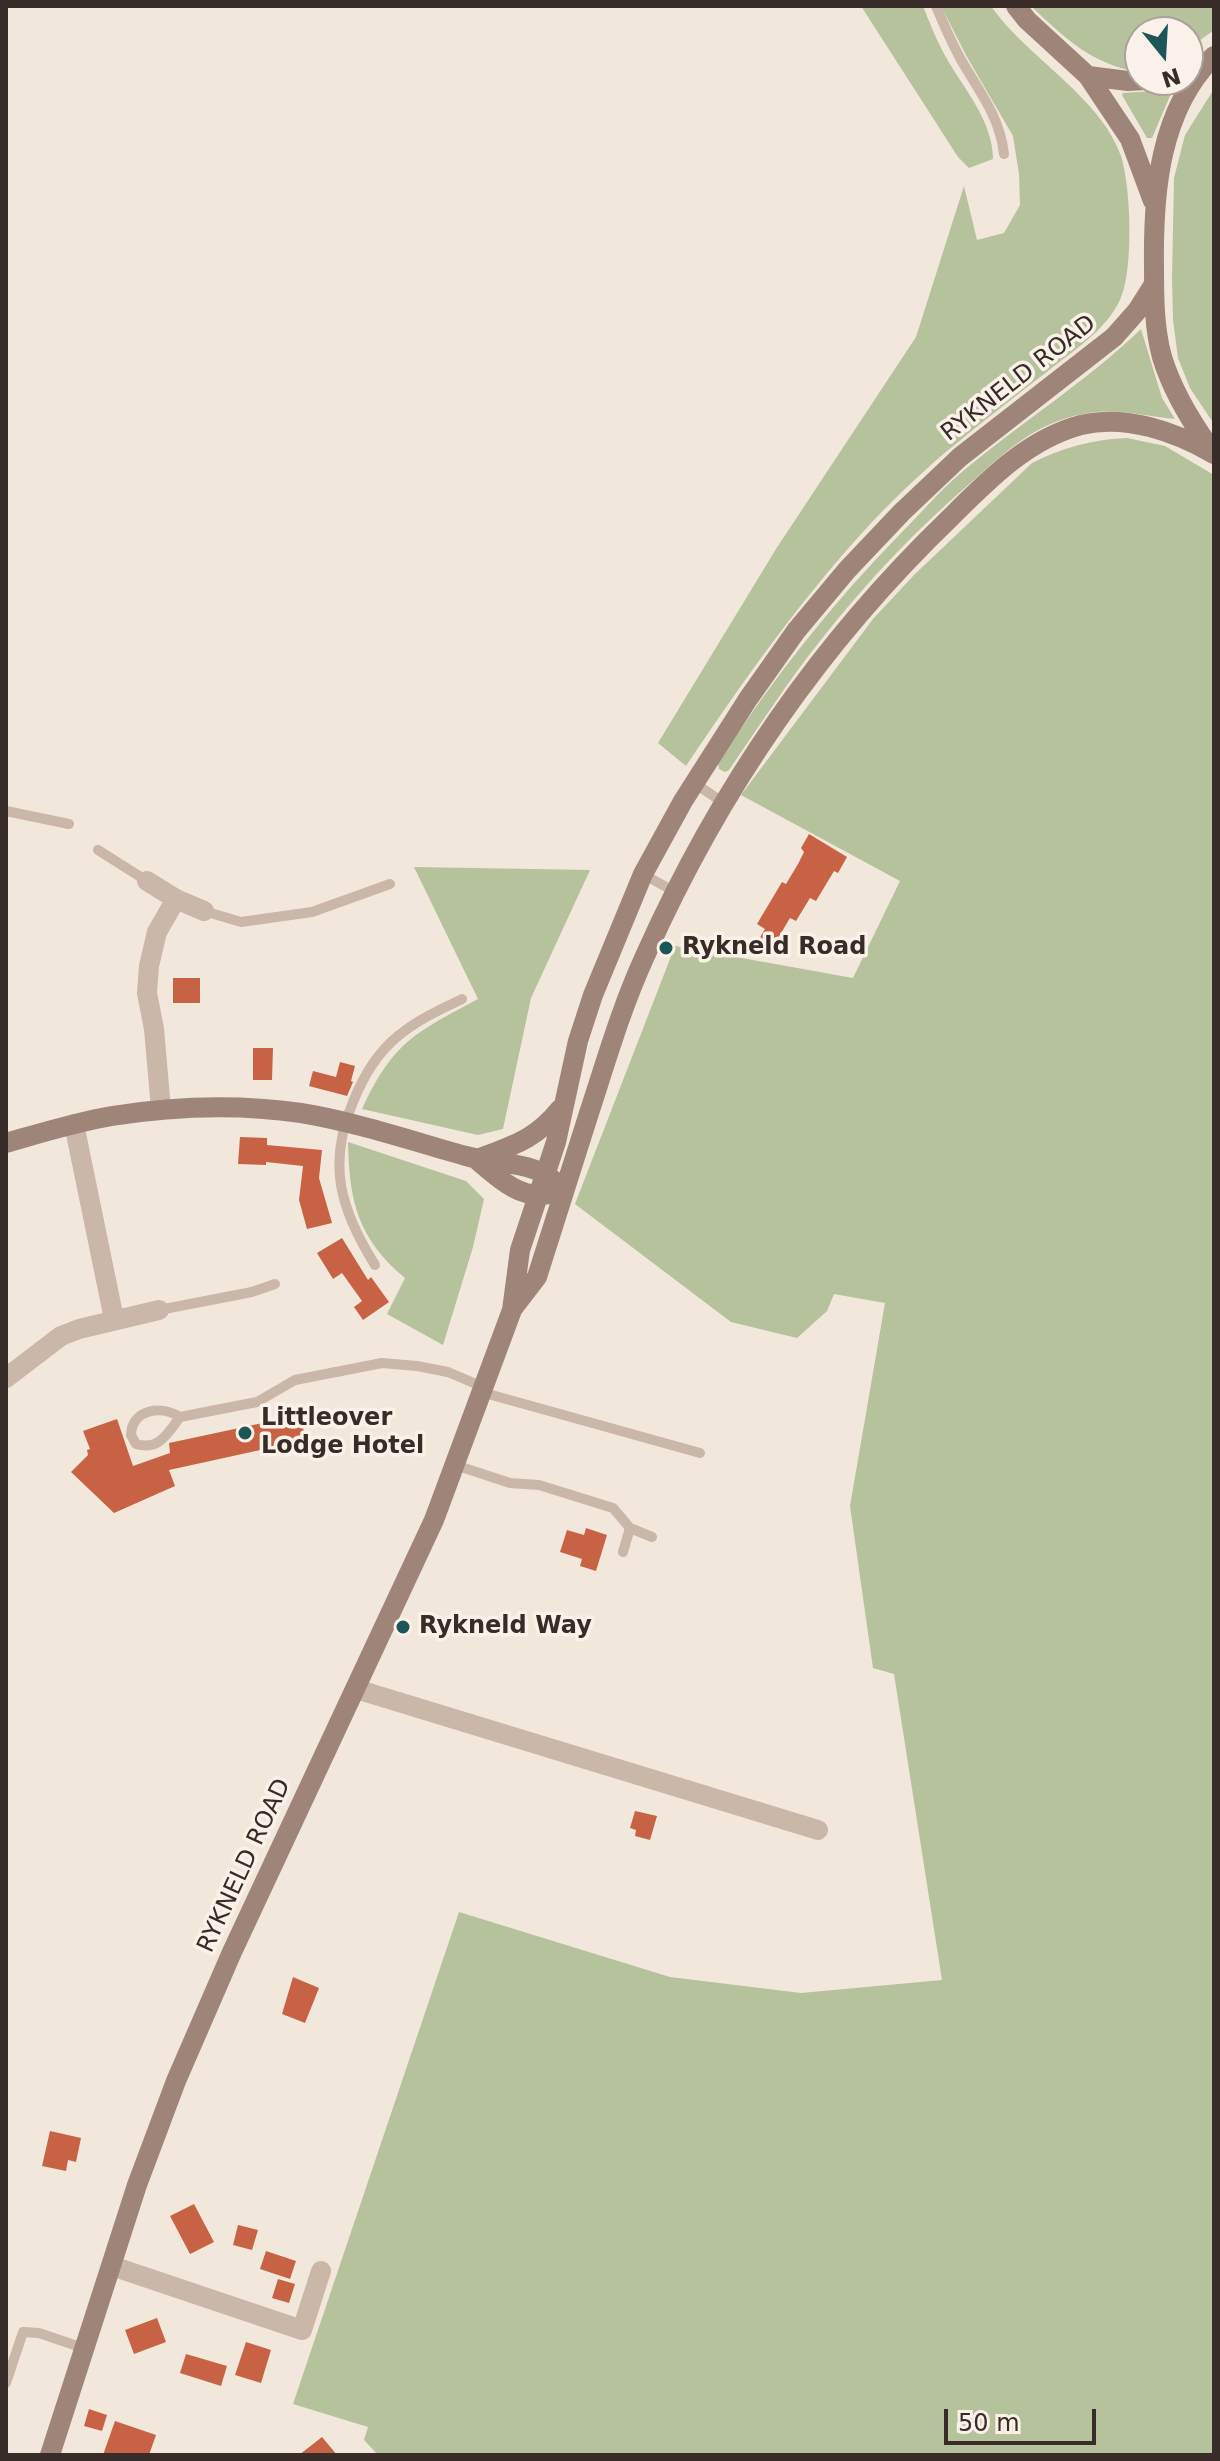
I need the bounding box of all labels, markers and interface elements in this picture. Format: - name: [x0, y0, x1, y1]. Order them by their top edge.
- north arrow: [1124, 16, 1204, 96]
- text: N: [1158, 63, 1184, 92]
- street label: RYKNELD ROAD: [936, 310, 1102, 448]
- place label: Rykneld Road: [682, 934, 866, 962]
- marker: Rykneld Road: [657, 939, 675, 957]
- place label: Littleover Lodge Hotel: [261, 1405, 424, 1461]
- marker: Littleover Lodge Hotel: [236, 1424, 254, 1442]
- place label: Rykneld Way: [419, 1613, 592, 1641]
- marker: Rykneld Way: [394, 1618, 412, 1636]
- street label: RYKNELD ROAD: [192, 1775, 298, 1957]
- scale bar: [948, 2393, 1100, 2443]
- text: 50 m: [958, 2409, 1020, 2437]

